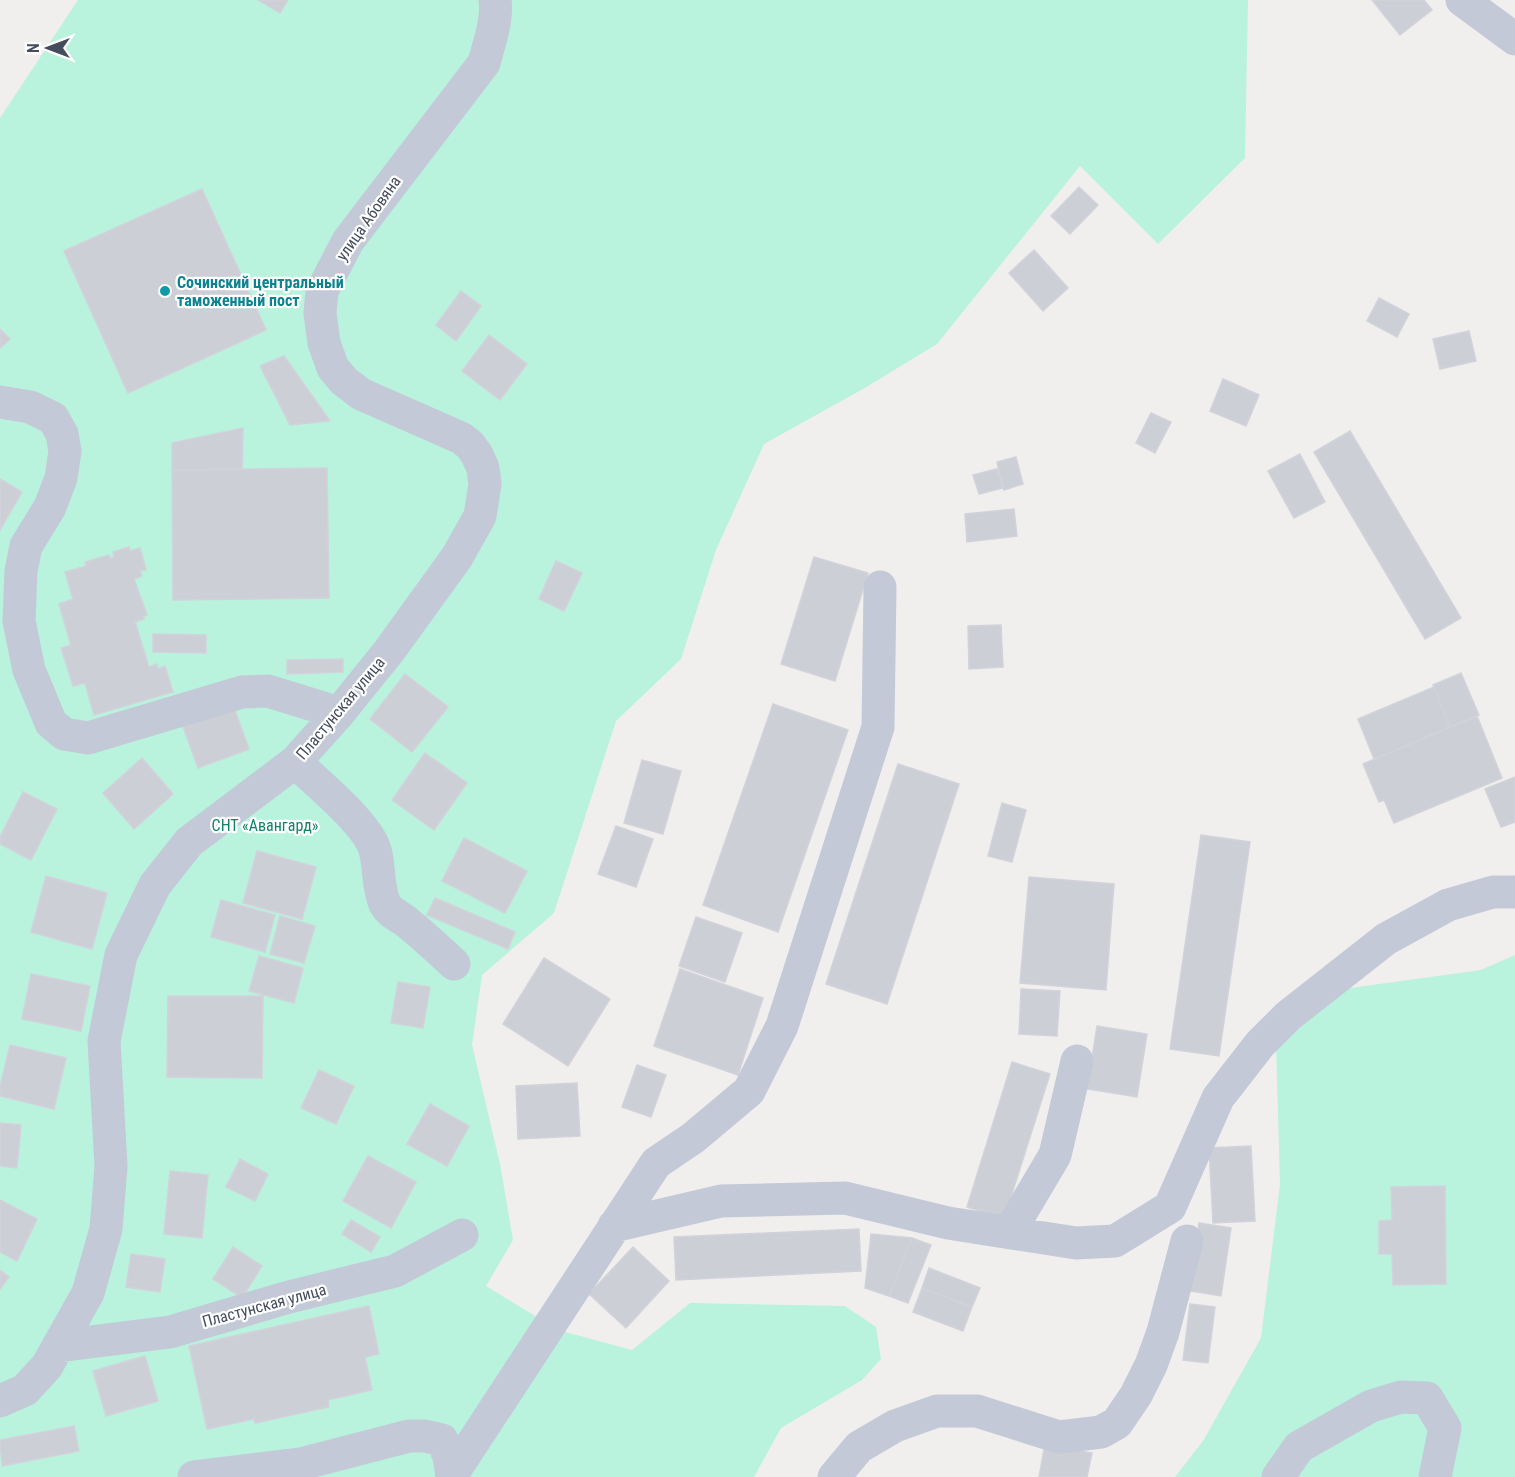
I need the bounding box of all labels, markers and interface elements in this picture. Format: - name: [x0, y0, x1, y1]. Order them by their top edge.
- north arrow: [18, 18, 78, 78]
- text: N: [24, 43, 43, 53]
- street label: улица Абовяна: [332, 172, 405, 264]
- place label: Сочинский центральный таможенный пост: [177, 273, 344, 310]
- marker: Сочинский центральный таможенный пост: [158, 284, 172, 298]
- street label: Пластунская улица: [292, 653, 389, 763]
- park label: СНТ «Авангард»: [212, 816, 319, 835]
- street label: Пластунская улица: [200, 1280, 328, 1331]

